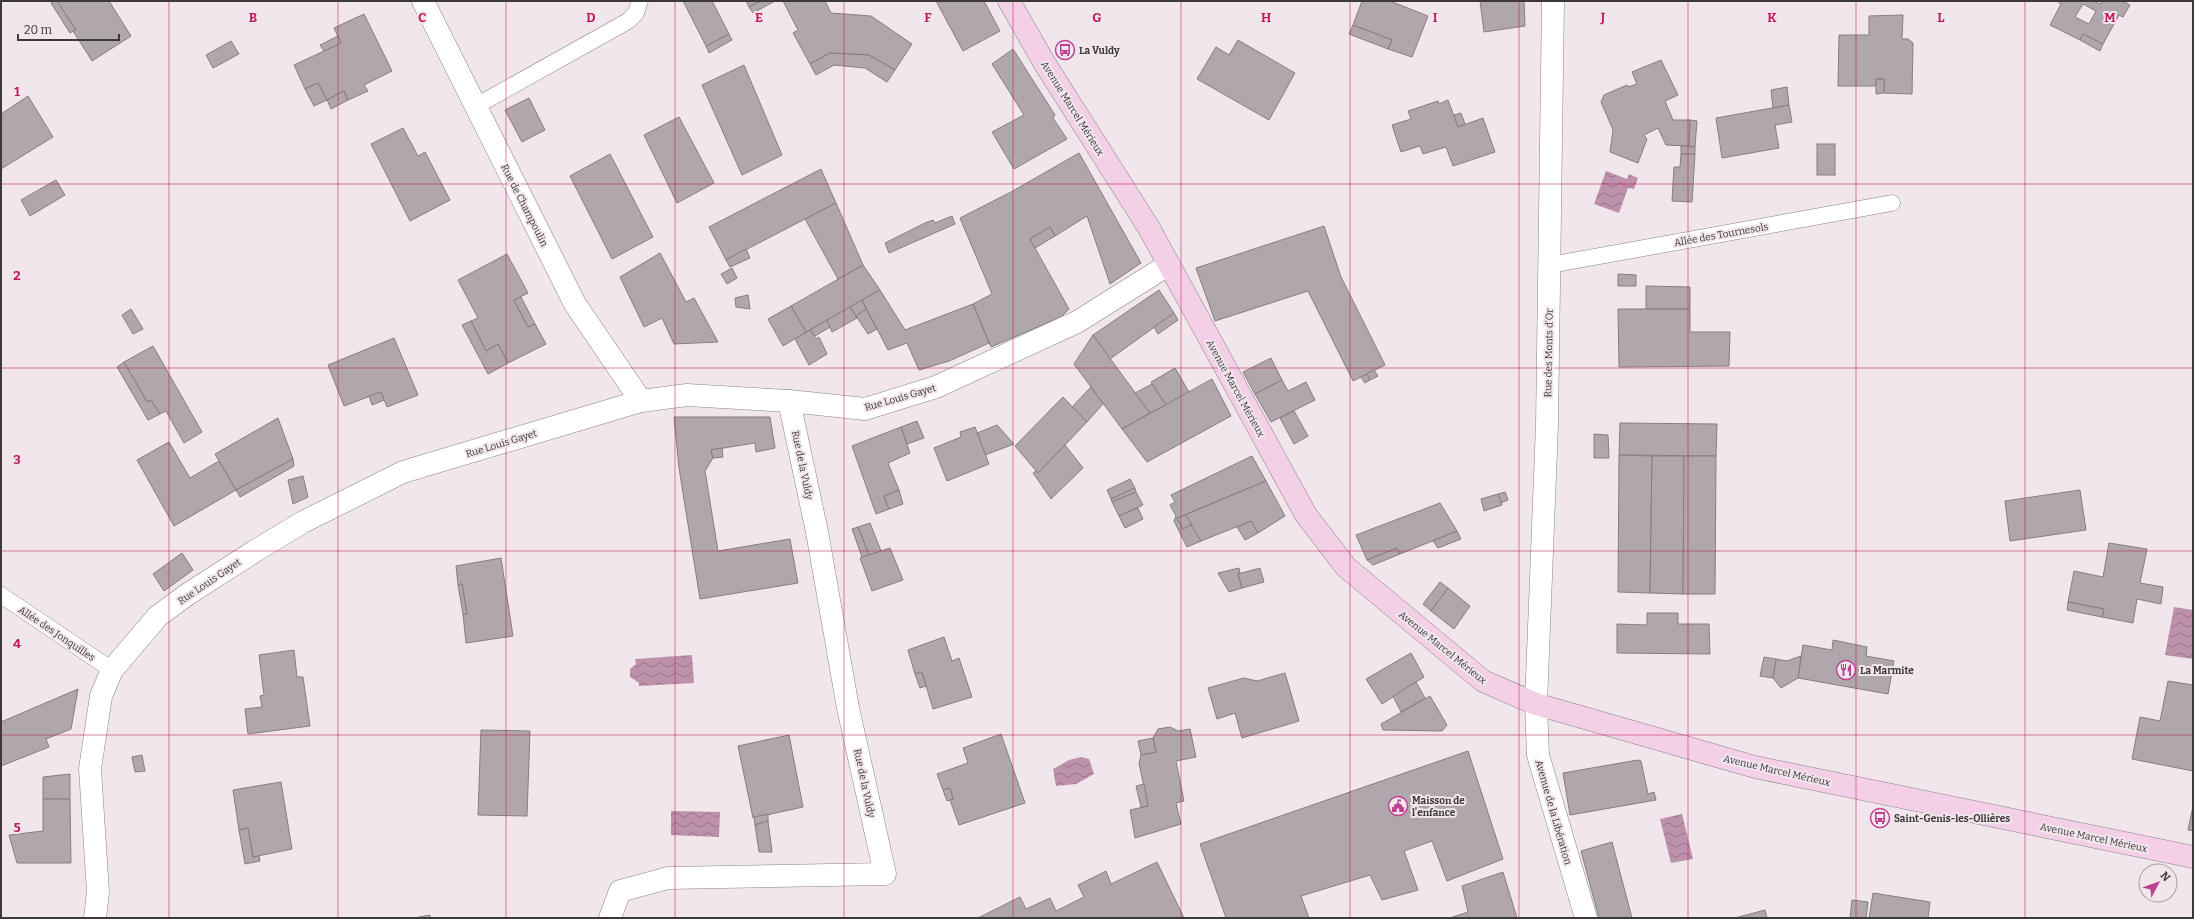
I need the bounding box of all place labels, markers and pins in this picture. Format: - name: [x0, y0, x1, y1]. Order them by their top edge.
- bus stop icon: La Vuldy: [1054, 39, 1076, 61]
- place label: La Vuldy: [1079, 45, 1120, 57]
- restaurant icon: La Marmite: [1835, 659, 1857, 681]
- place label: La Marmite: [1860, 665, 1914, 677]
- public building icon: Maisson de l'enfance: [1387, 795, 1409, 817]
- place label: Maisson de l'enfance: [1412, 795, 1465, 819]
- bus stop icon: Saint-Genis-les-Ollières: [1869, 807, 1891, 829]
- place label: Saint-Genis-les-Ollières: [1894, 812, 2010, 825]

